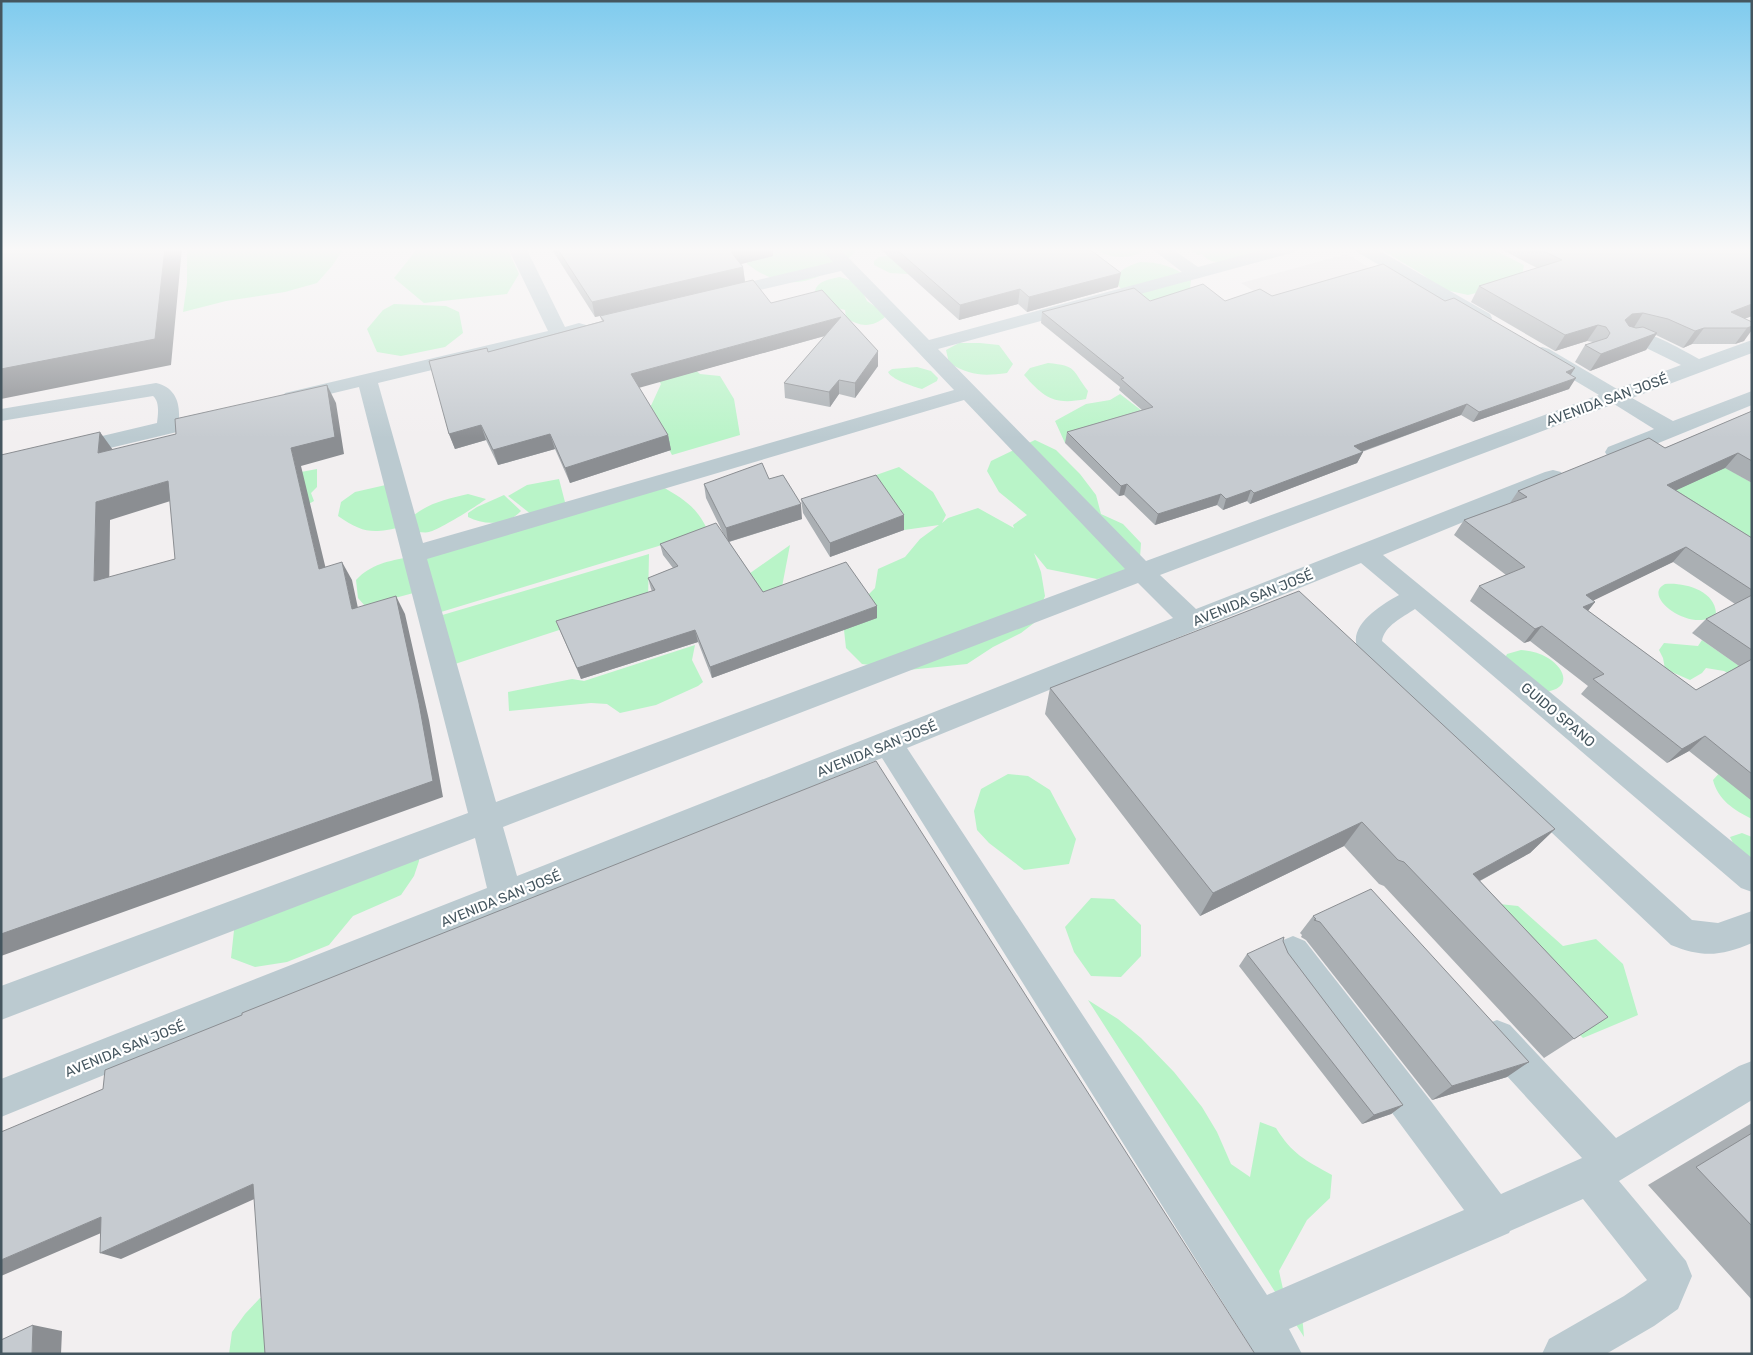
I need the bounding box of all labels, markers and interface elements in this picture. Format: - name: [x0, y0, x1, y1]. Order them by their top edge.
- street label: AVENIDA SAN JOSÉ: [1543, 369, 1670, 430]
- street label: AVENIDA SAN JOSÉ: [1190, 565, 1316, 630]
- street label: GUIDO SPANO: [1518, 679, 1598, 751]
- street label: AVENIDA SAN JOSÉ: [814, 716, 940, 781]
- street label: AVENIDA SAN JOSÉ: [438, 866, 564, 931]
- street label: AVENIDA SAN JOSÉ: [62, 1016, 188, 1081]

